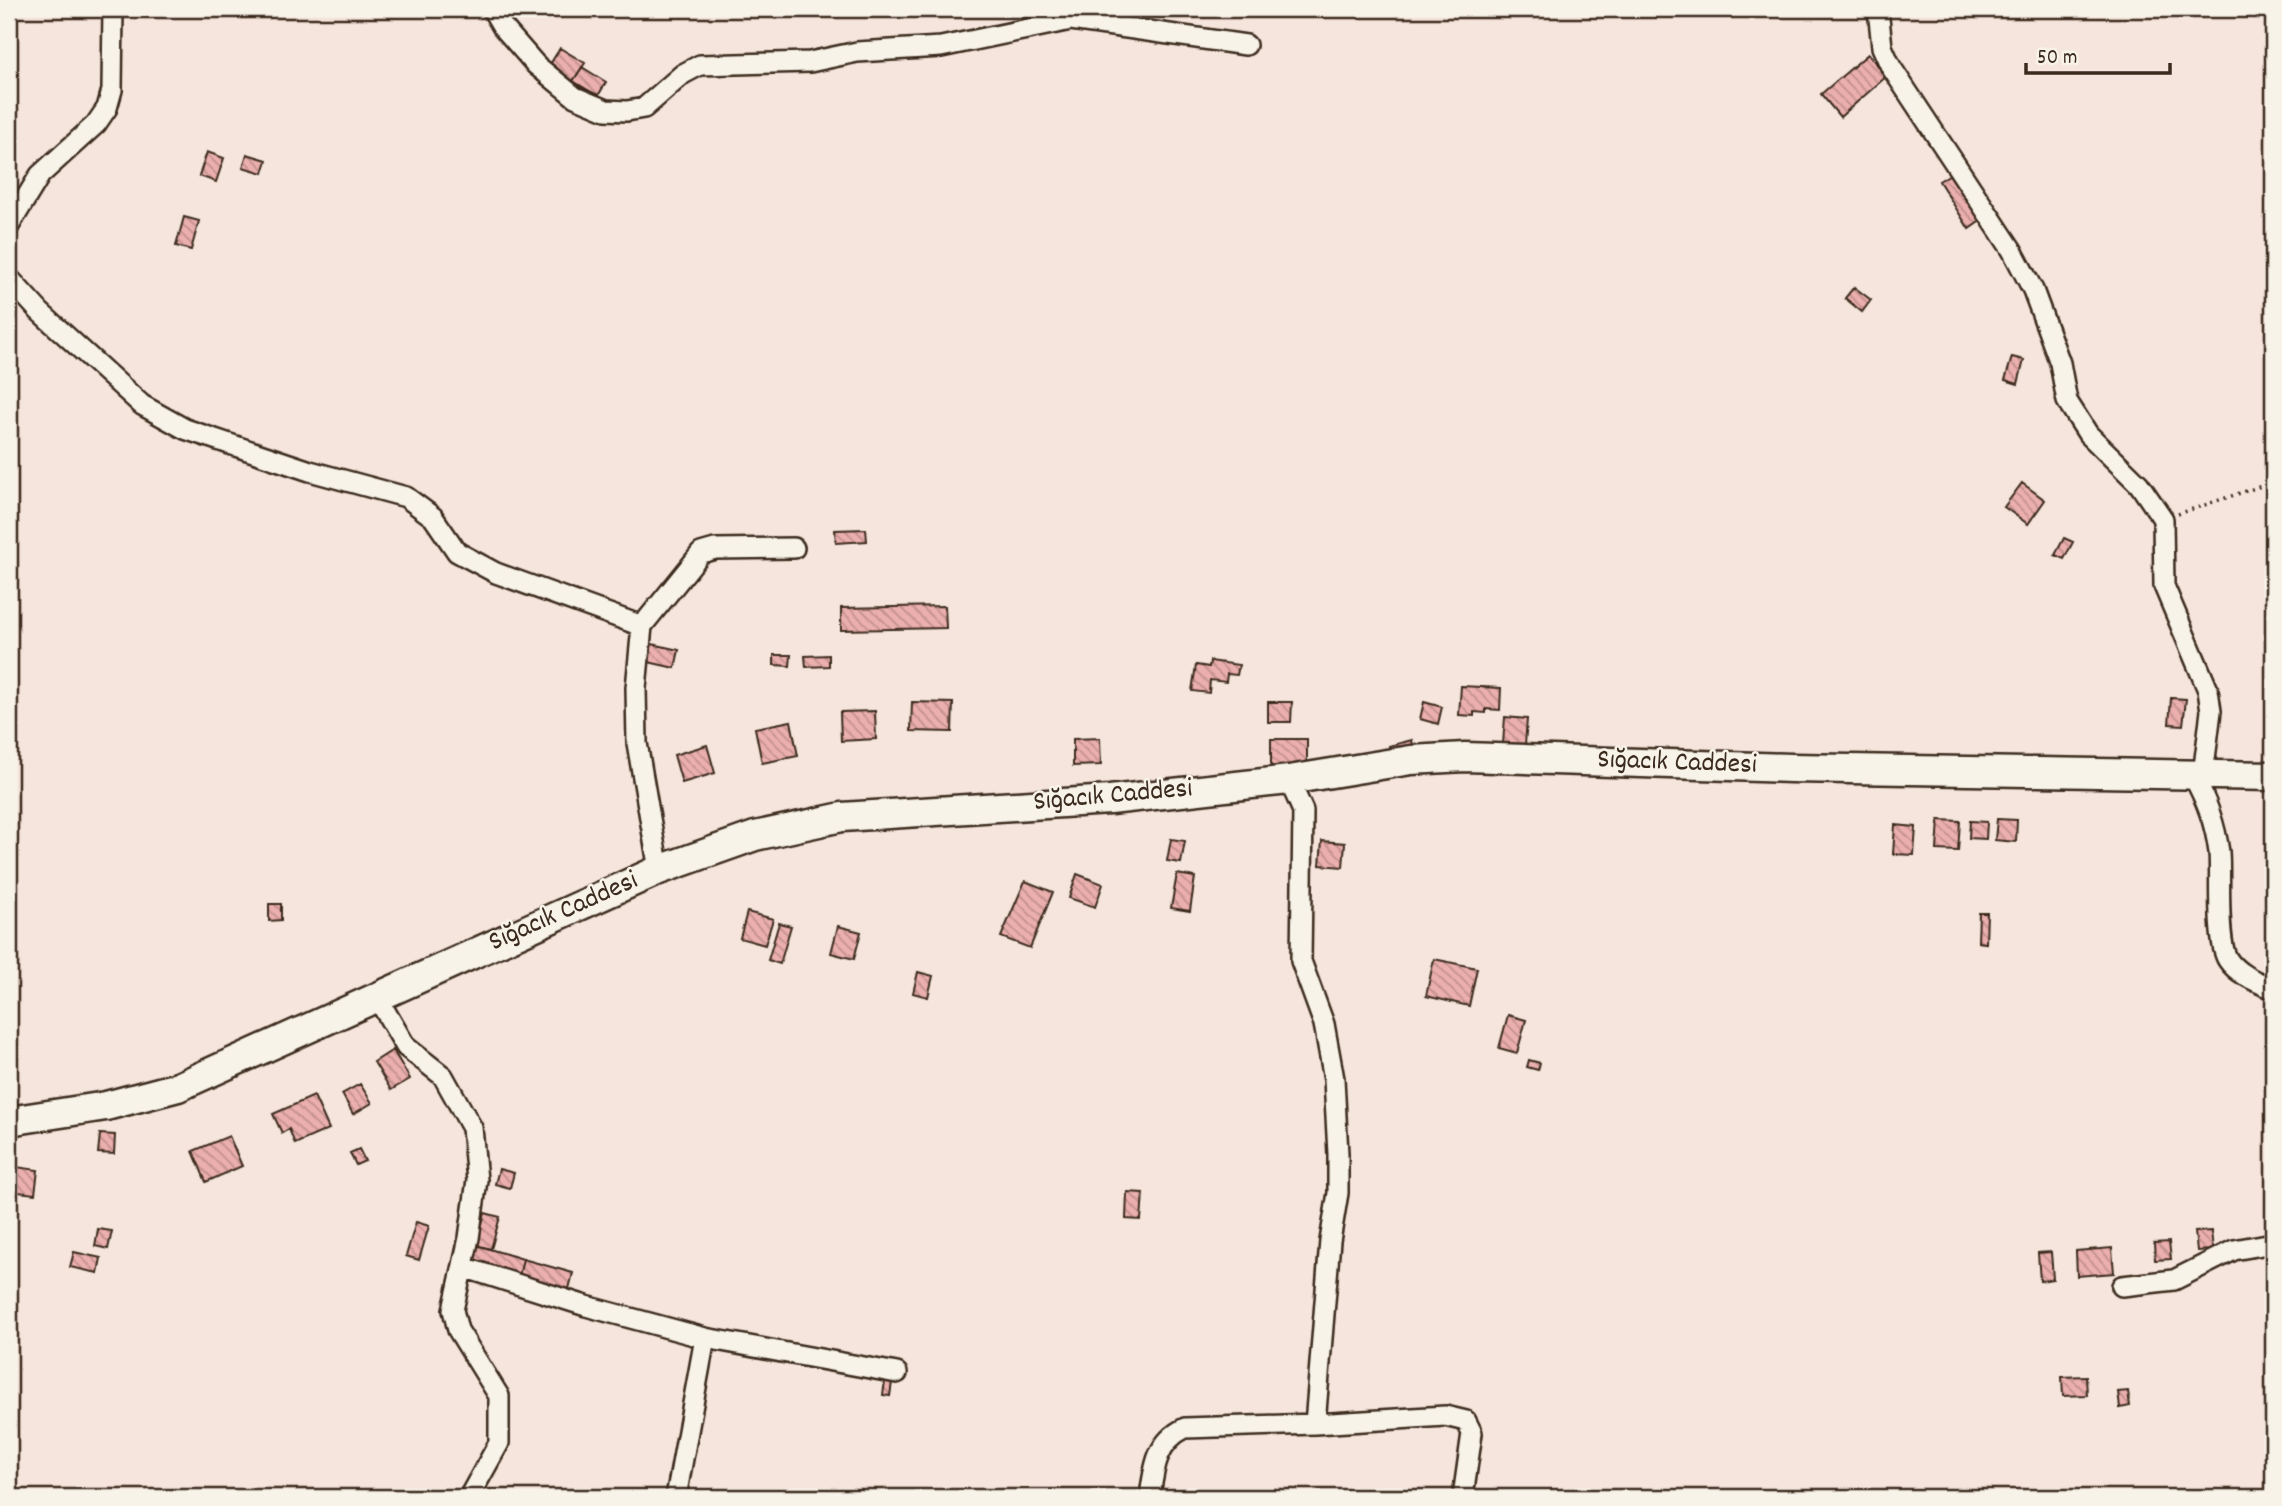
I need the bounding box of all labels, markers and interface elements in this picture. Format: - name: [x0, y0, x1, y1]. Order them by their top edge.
- scale bar: [2026, 32, 2170, 76]
- text: 50 m: [2037, 44, 2077, 74]
- street label: Sığacık Caddesi: [1597, 741, 1757, 787]
- street label: Sığacık Caddesi: [1032, 770, 1194, 824]
- street label: Sığacık Caddesi: [483, 862, 645, 964]

